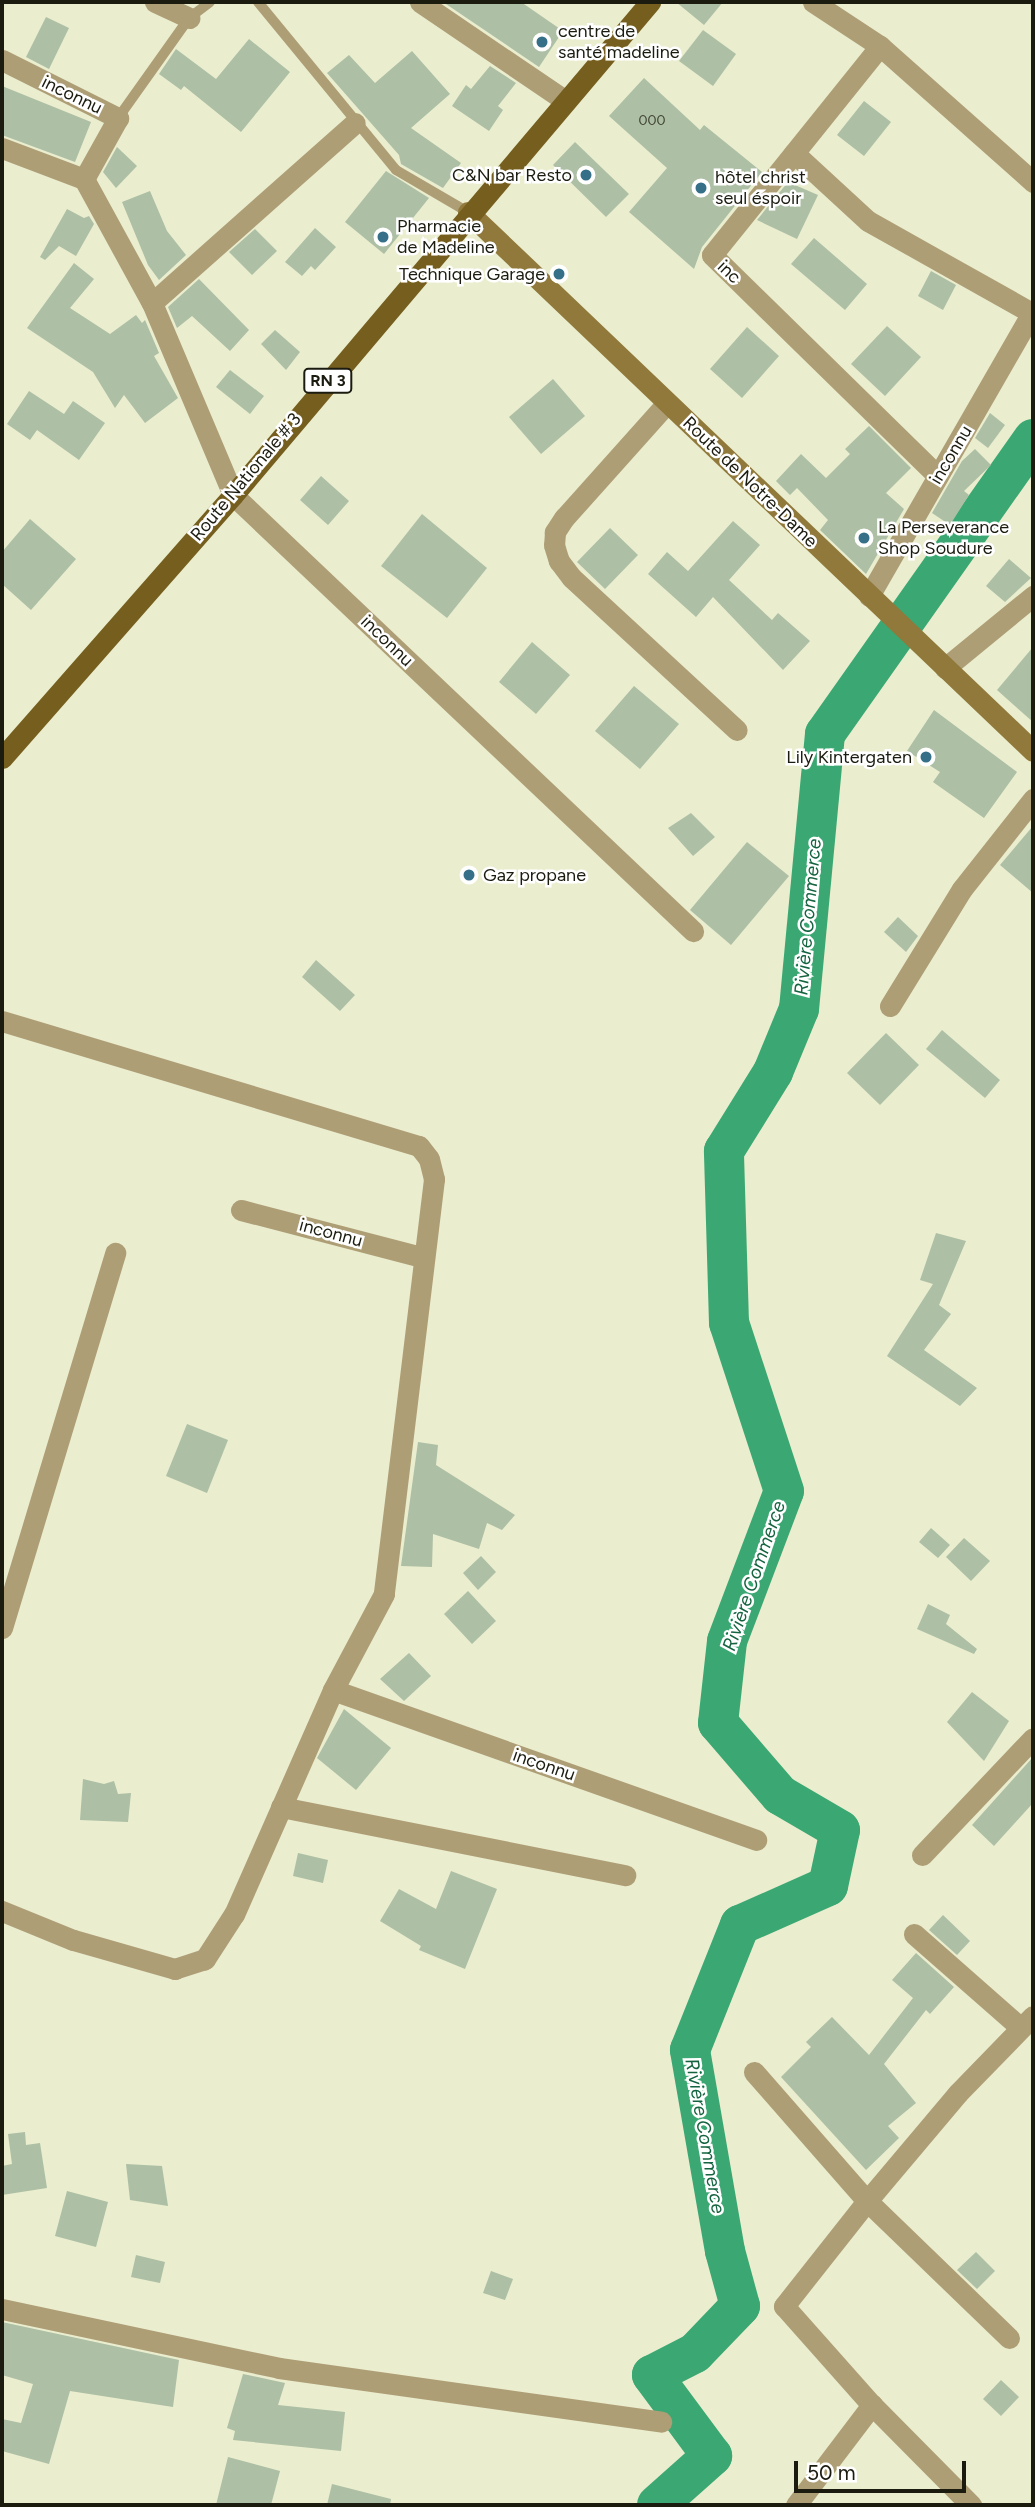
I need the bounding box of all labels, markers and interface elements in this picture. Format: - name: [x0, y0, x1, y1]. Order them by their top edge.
- place label: centre de santé madeline: [558, 21, 680, 64]
- marker: centre de santé madeline: [532, 32, 552, 52]
- street label: inconnu: [38, 71, 106, 119]
- house number: 000: [639, 113, 665, 129]
- place label: C&N bar Resto: [452, 164, 572, 186]
- marker: C&N bar Resto: [578, 167, 594, 183]
- place label: hôtel christ seul éspoir: [715, 167, 806, 210]
- marker: hôtel christ seul éspoir: [693, 180, 709, 196]
- place label: Pharmacie de Madeline: [397, 216, 495, 258]
- marker: Pharmacie de Madeline: [375, 229, 391, 245]
- street label: inc: [713, 256, 745, 288]
- place label: Technique Garage: [399, 263, 545, 285]
- marker: Technique Garage: [551, 266, 567, 282]
- road number: RN 3: [302, 368, 354, 394]
- street label: Route Nationale # 3: [186, 409, 306, 545]
- street label: Route de Notre-Dame: [678, 412, 822, 552]
- street label: inconnu: [925, 422, 977, 488]
- place label: La Perseverance Shop Soudure: [878, 517, 1009, 560]
- marker: La Perseverance Shop Soudure: [856, 530, 872, 546]
- street label: inconnu: [356, 611, 418, 671]
- place label: Lily Kintergaten: [786, 746, 912, 768]
- marker: Lily Kintergaten: [918, 749, 934, 765]
- water label: Rivière Commerce: [790, 838, 826, 996]
- place label: Gaz propane: [483, 864, 586, 886]
- marker: Gaz propane: [461, 867, 477, 883]
- street label: inconnu: [297, 1214, 365, 1252]
- water label: Rivière Commerce: [718, 1498, 790, 1654]
- street label: inconnu: [510, 1744, 578, 1786]
- water label: Rivière Commerce: [680, 2057, 730, 2215]
- scale bar: [797, 2448, 968, 2492]
- text: 50 m: [807, 2460, 856, 2485]

